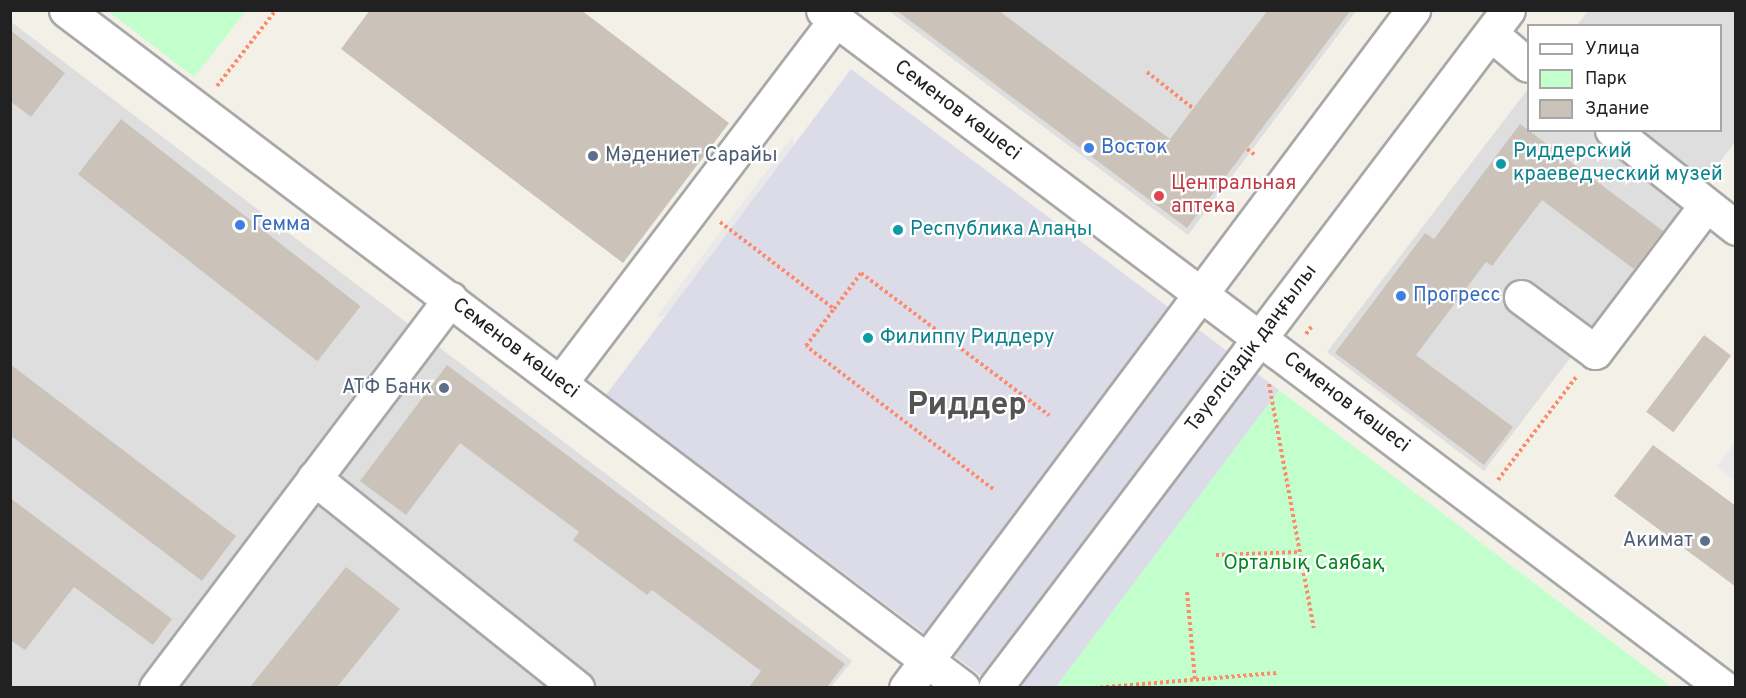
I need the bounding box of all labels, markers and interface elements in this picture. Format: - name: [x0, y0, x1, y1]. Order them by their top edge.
- legend: [1527, 24, 1722, 132]
- text: Улица: [1585, 38, 1639, 61]
- street label: Семенов көшесі: [889, 56, 1025, 166]
- text: Парк: [1585, 68, 1627, 91]
- text: Здание: [1585, 98, 1649, 121]
- place label: Восток: [1101, 136, 1168, 160]
- place label: Риддерский краеведческий музей: [1513, 140, 1723, 187]
- marker: Восток: [1082, 141, 1096, 155]
- place label: Мәдениет Сарайы: [605, 144, 778, 168]
- marker: Мәдениет Сарайы: [586, 149, 600, 163]
- marker: Риддерский краеведческий музей: [1494, 157, 1508, 171]
- place label: Центральная аптека: [1171, 172, 1296, 219]
- marker: Центральная аптека: [1152, 189, 1166, 203]
- place label: Гемма: [252, 213, 310, 237]
- marker: Гемма: [233, 218, 247, 232]
- place label: Республика Алаңы: [910, 218, 1093, 242]
- marker: Республика Алаңы: [891, 223, 905, 237]
- street label: Тәуелсіздік даңғылы: [1181, 260, 1323, 438]
- place label: Прогресс: [1413, 284, 1500, 308]
- marker: Прогресс: [1394, 289, 1408, 303]
- street label: Семенов көшесі: [447, 294, 583, 404]
- place label: Филиппу Риддеру: [880, 326, 1055, 350]
- marker: Филиппу Риддеру: [861, 331, 875, 345]
- street label: Семенов көшесі: [1278, 348, 1414, 458]
- place label: АТФ Банк: [342, 376, 432, 400]
- marker: АТФ Банк: [437, 381, 451, 395]
- district label: Риддер: [907, 387, 1027, 425]
- place label: Акимат: [1623, 529, 1693, 553]
- marker: Акимат: [1698, 534, 1712, 548]
- park label: Орталық Саябақ: [1223, 552, 1385, 576]

